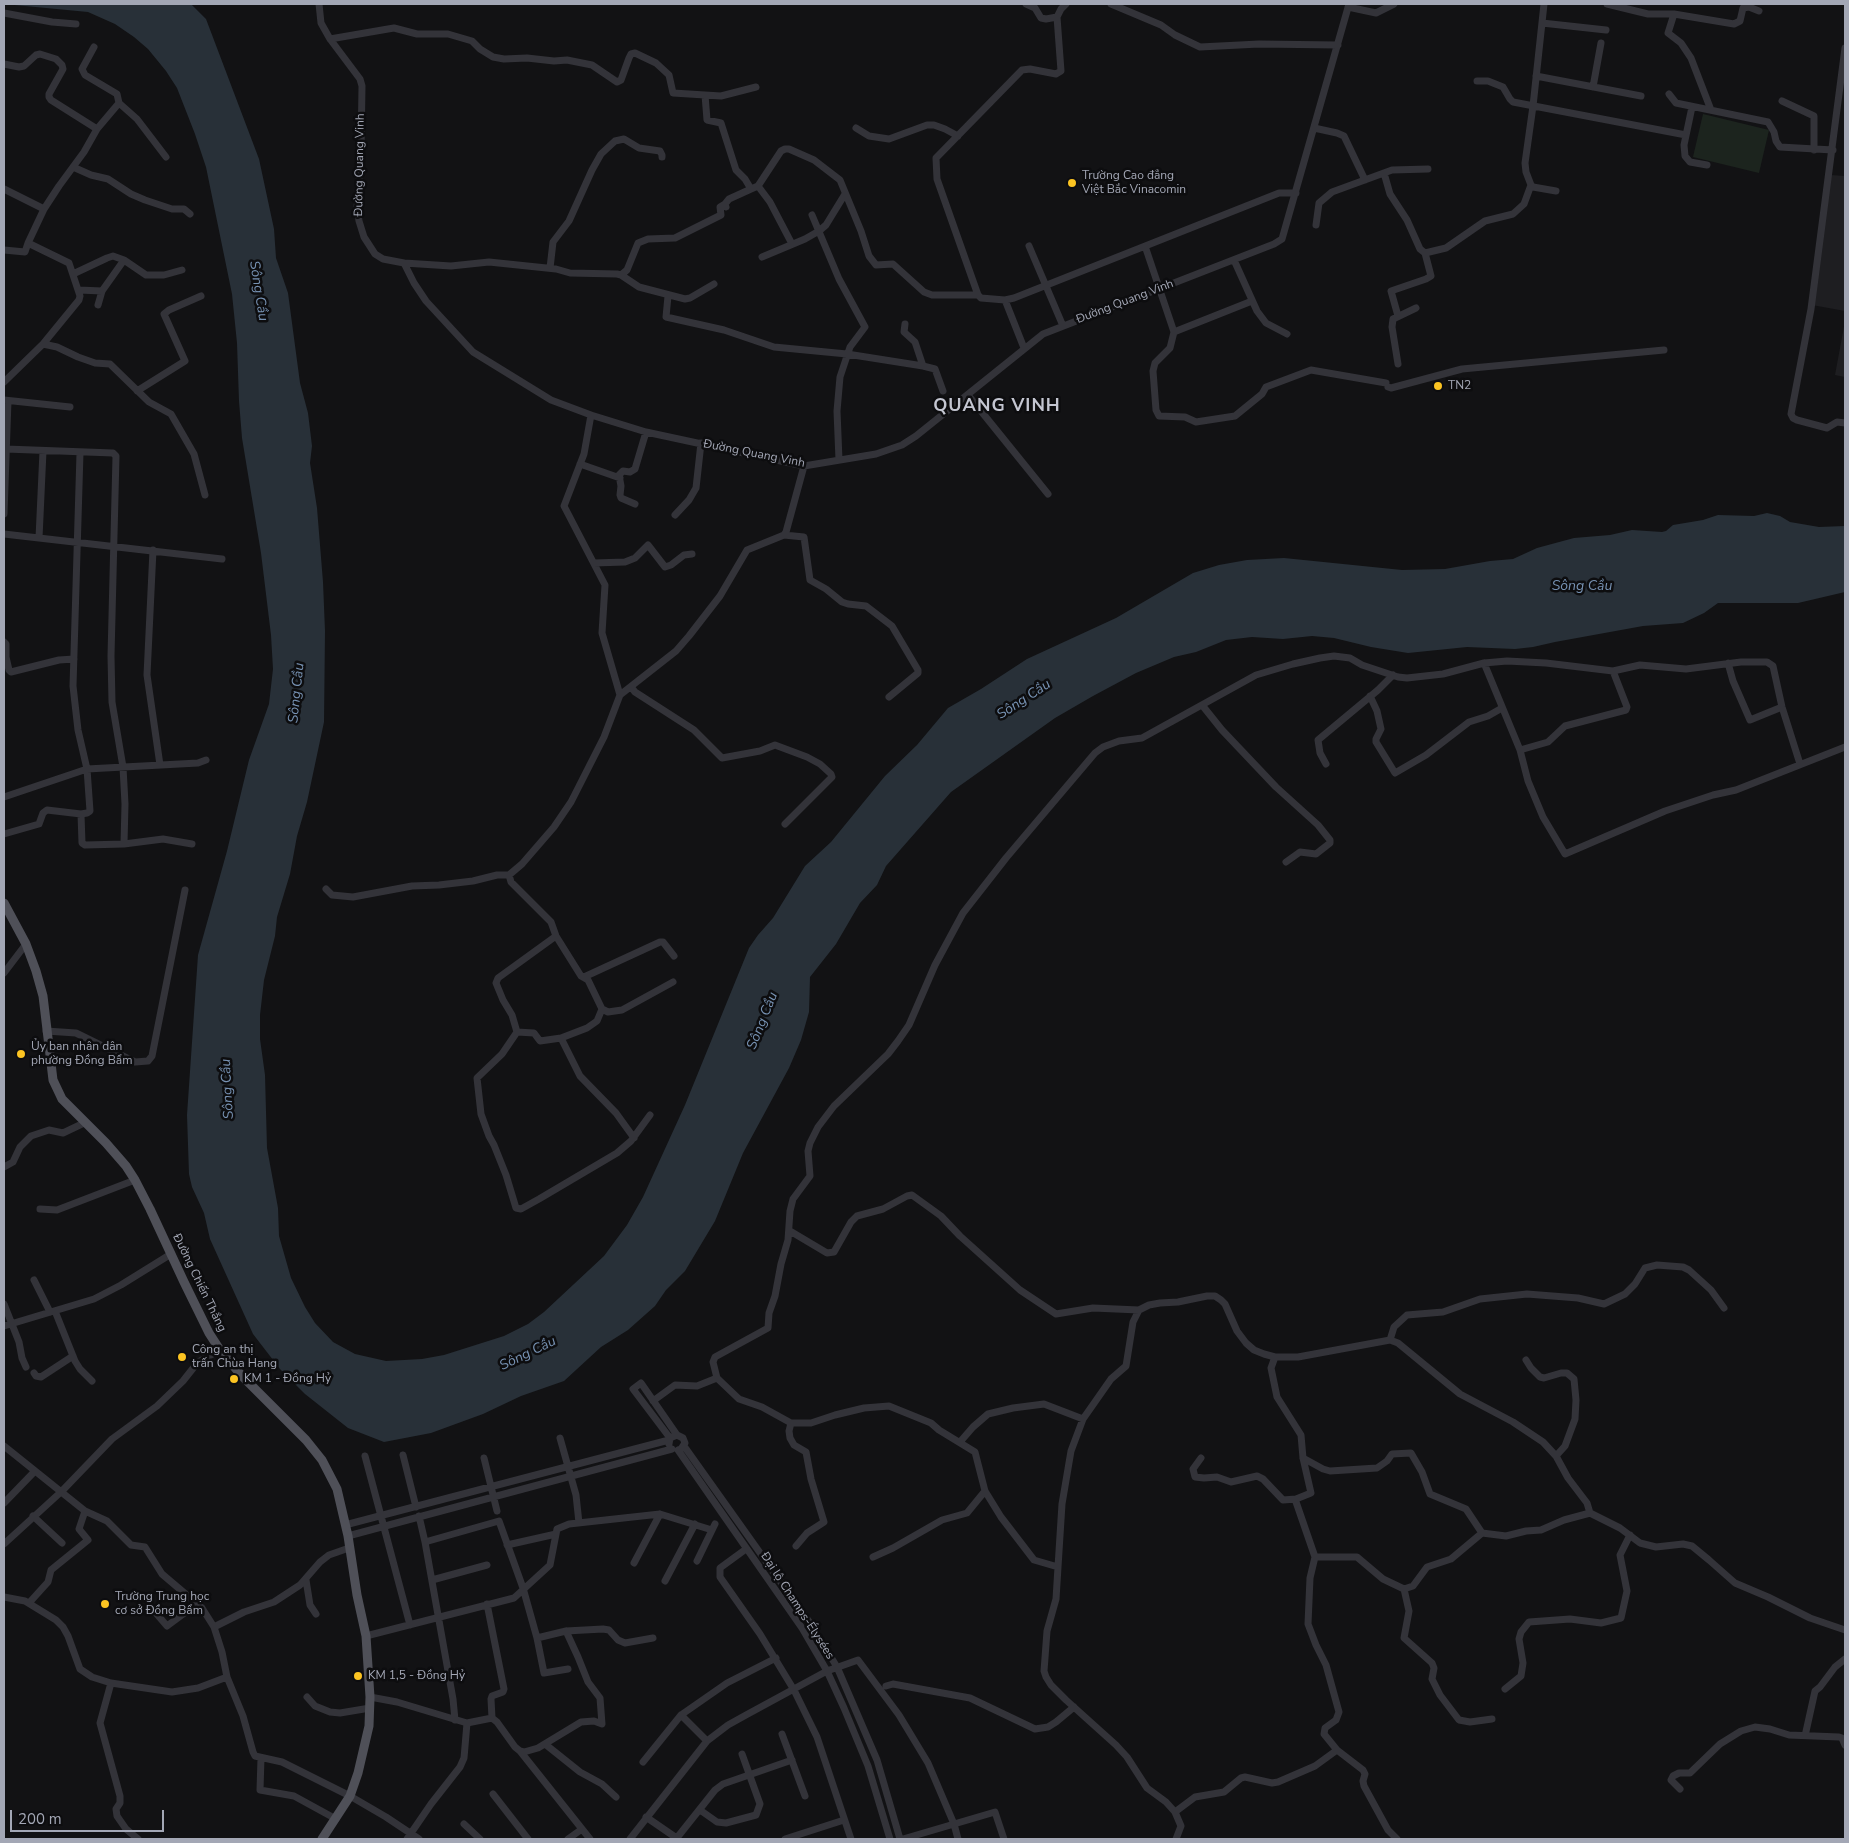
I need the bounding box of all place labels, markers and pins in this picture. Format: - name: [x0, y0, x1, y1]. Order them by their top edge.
- place label: Trường Cao đẳng Việt Bắc Vinacomin: [1082, 169, 1186, 197]
- marker: Trường Cao đẳng Việt Bắc Vinacomin: [1066, 177, 1078, 189]
- place label: TN2: [1448, 379, 1471, 393]
- marker: TN2: [1432, 380, 1444, 392]
- place label: Ủy ban nhân dân phường Đồng Bẩm: [31, 1040, 132, 1068]
- marker: Ủy ban nhân dân phường Đồng Bẩm: [15, 1048, 27, 1060]
- place label: Công an thị trấn Chùa Hang: [192, 1343, 277, 1371]
- marker: Công an thị trấn Chùa Hang: [176, 1351, 188, 1363]
- place label: KM 1 - Đồng Hỷ: [244, 1372, 331, 1386]
- marker: KM 1 - Đồng Hỷ: [228, 1373, 240, 1385]
- place label: Trường Trung học cơ sở Đồng Bẩm: [115, 1590, 209, 1618]
- marker: Trường Trung học cơ sở Đồng Bẩm: [99, 1598, 111, 1610]
- place label: KM 1,5 - Đồng Hỷ: [368, 1669, 465, 1683]
- marker: KM 1,5 - Đồng Hỷ: [352, 1670, 364, 1682]

